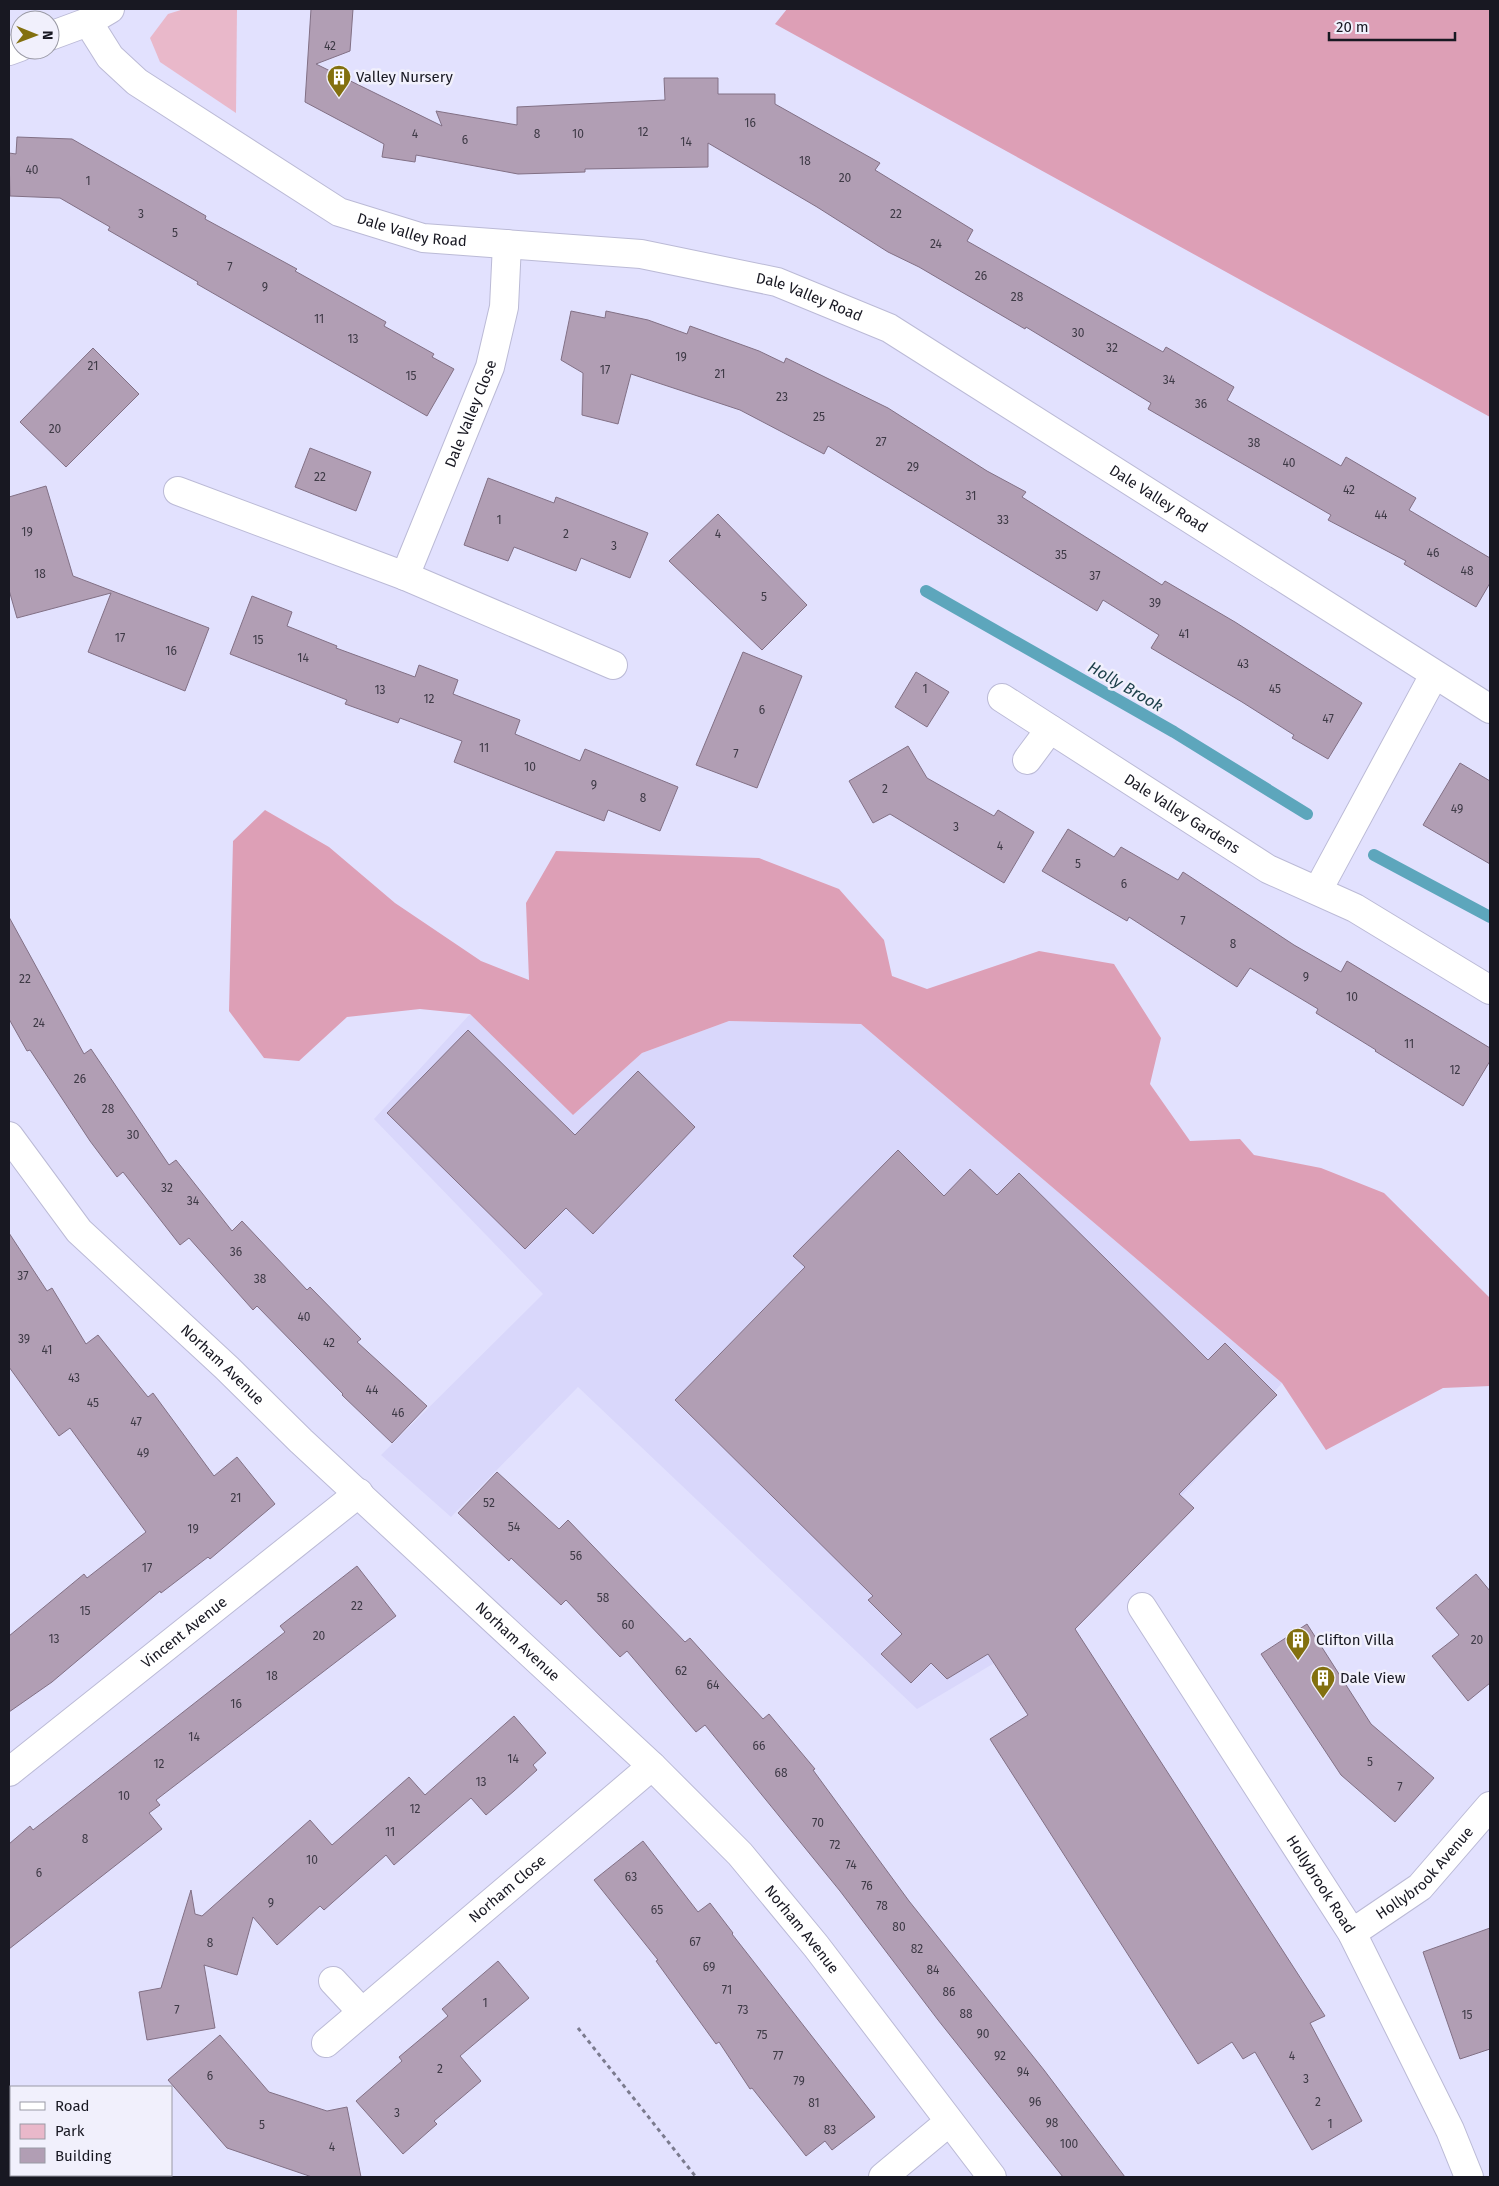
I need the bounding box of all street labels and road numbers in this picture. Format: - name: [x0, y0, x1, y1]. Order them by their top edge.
- street label: Dale Valley Road: [355, 209, 468, 250]
- street label: Dale Valley Road: [755, 269, 865, 325]
- street label: Dale Valley Close: [441, 358, 500, 470]
- street label: Dale Valley Road: [1106, 461, 1211, 537]
- street label: Dale Valley Gardens: [1121, 770, 1243, 858]
- street label: Norham Avenue: [177, 1321, 268, 1409]
- street label: Vincent Avenue: [138, 1593, 231, 1672]
- street label: Norham Avenue: [472, 1598, 564, 1685]
- street label: Hollybrook Avenue: [1372, 1823, 1477, 1923]
- street label: Hollybrook Road: [1283, 1832, 1359, 1937]
- street label: Norham Close: [465, 1851, 549, 1927]
- street label: Norham Avenue: [761, 1882, 843, 1977]

